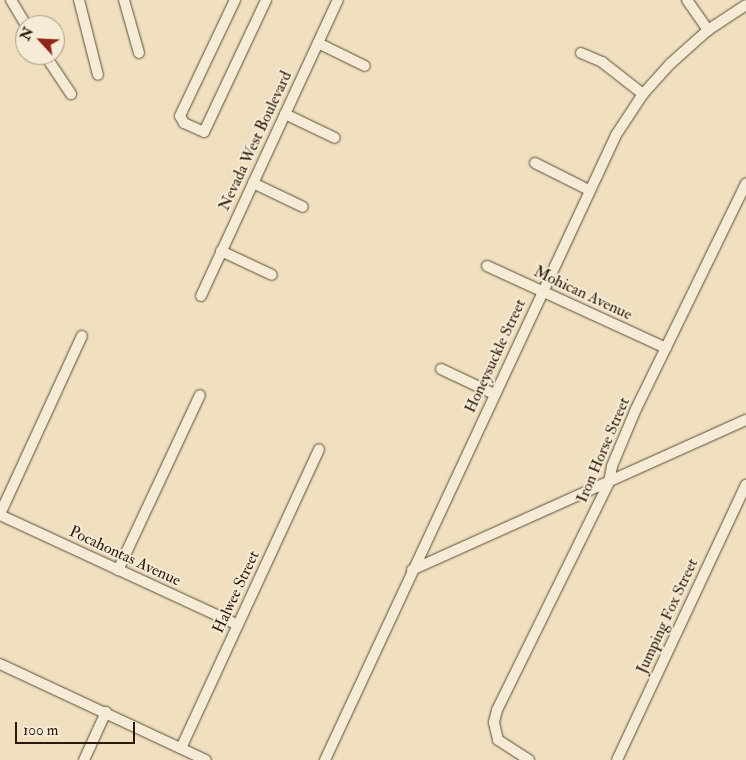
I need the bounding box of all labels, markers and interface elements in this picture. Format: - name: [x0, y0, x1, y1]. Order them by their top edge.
- north arrow: [15, 15, 65, 65]
- text: N: [17, 25, 37, 43]
- street label: Nevada West Boulevard: [214, 68, 296, 214]
- street label: Mohican Avenue: [531, 262, 635, 324]
- street label: Honeysuckle Street: [460, 296, 530, 416]
- street label: Iron Horse Street: [572, 395, 634, 505]
- street label: Pocahontas Avenue: [66, 522, 184, 590]
- street label: Halwee Street: [209, 548, 263, 636]
- street label: Jumping Fox Street: [632, 555, 702, 677]
- scale bar: [18, 712, 138, 744]
- text: 100 m: [23, 721, 58, 740]

